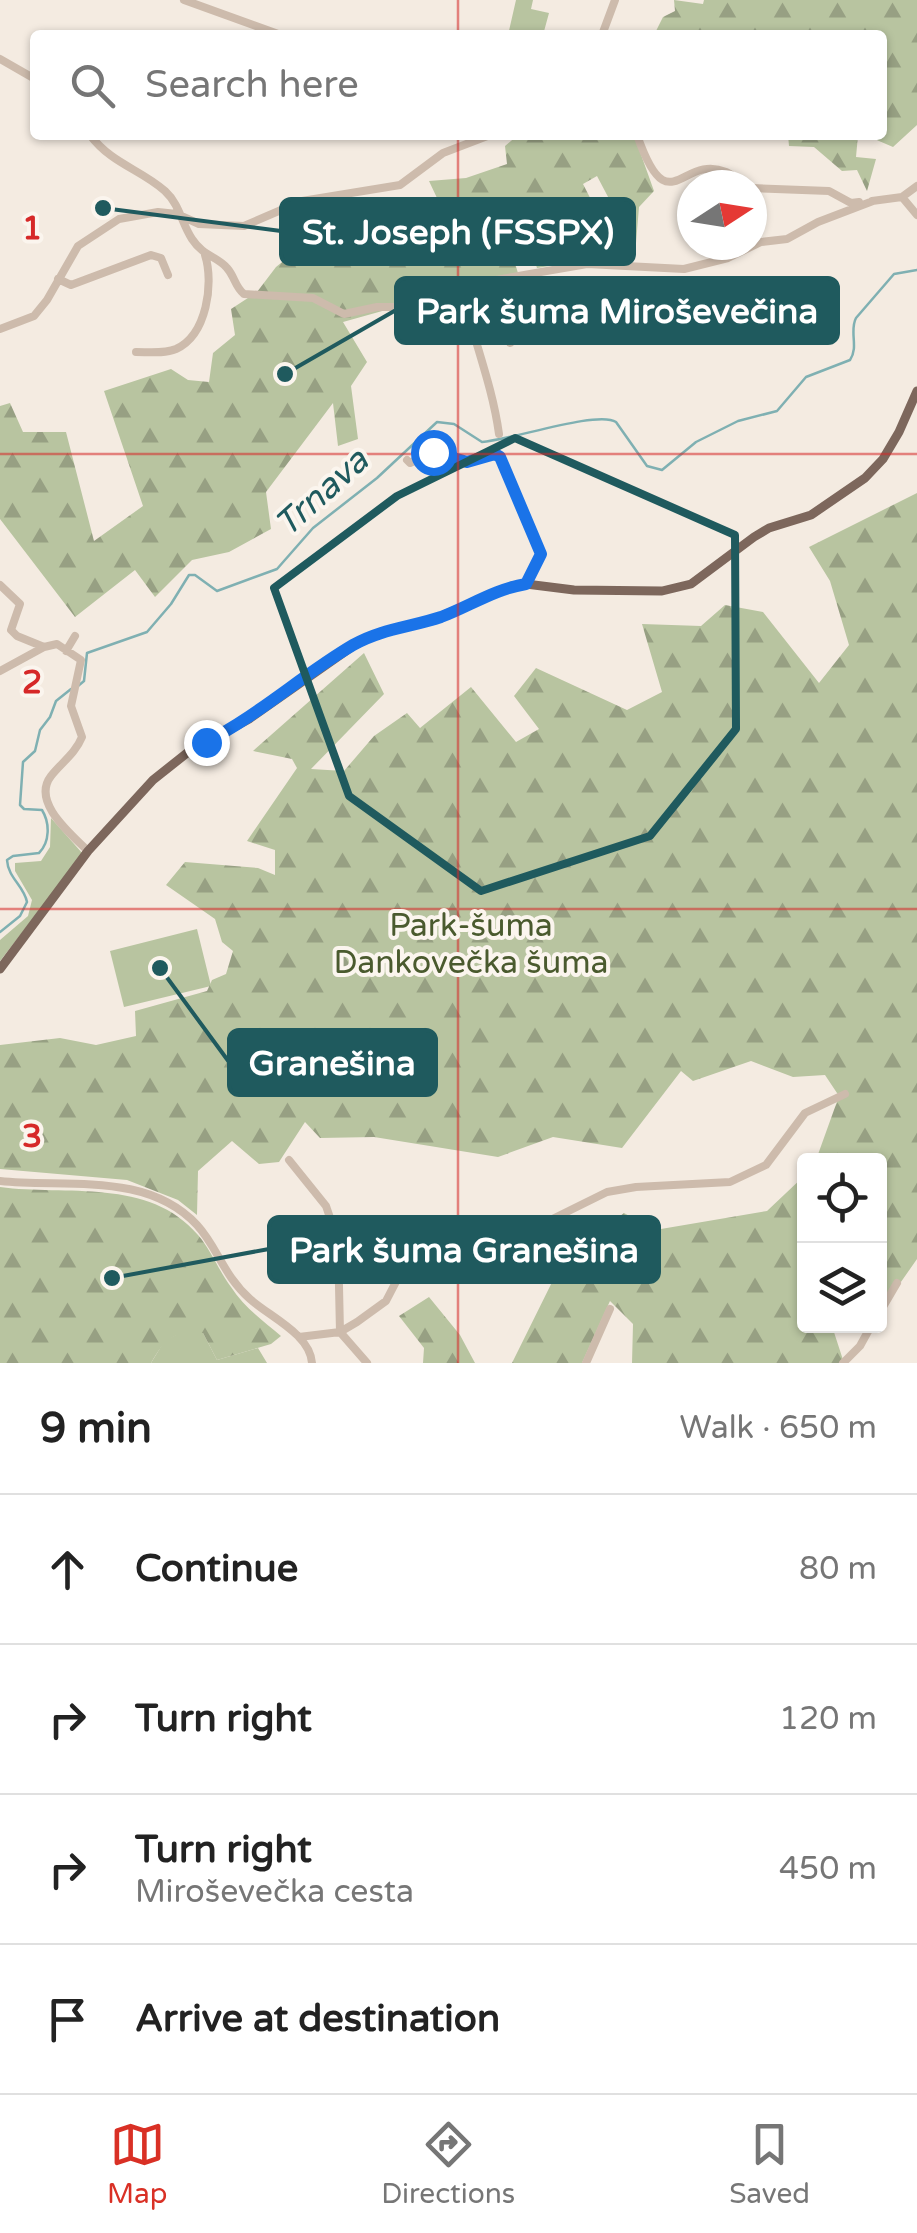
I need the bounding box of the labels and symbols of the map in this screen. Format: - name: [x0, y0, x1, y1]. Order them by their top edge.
- north arrow: [677, 170, 767, 260]
- callout: St. Joseph (FSSPX): [281, 199, 634, 264]
- text: 1: [22, 210, 42, 248]
- text: St. Joseph (FSSPX): [302, 212, 614, 254]
- callout: Park šuma Miroševečina: [396, 278, 838, 343]
- text: Park šuma Miroševečina: [416, 291, 818, 333]
- route start: [411, 430, 457, 476]
- water label: Trnava: [266, 439, 378, 546]
- text: 2: [22, 664, 42, 702]
- route end: [184, 720, 230, 766]
- park label: Park-šuma Dankovečka šuma: [333, 907, 609, 982]
- callout: Granešina: [229, 1030, 436, 1095]
- text: Granešina: [248, 1043, 416, 1085]
- text: 3: [22, 1118, 42, 1156]
- callout: Park šuma Granešina: [269, 1217, 659, 1282]
- text: Park šuma Granešina: [289, 1230, 639, 1272]

